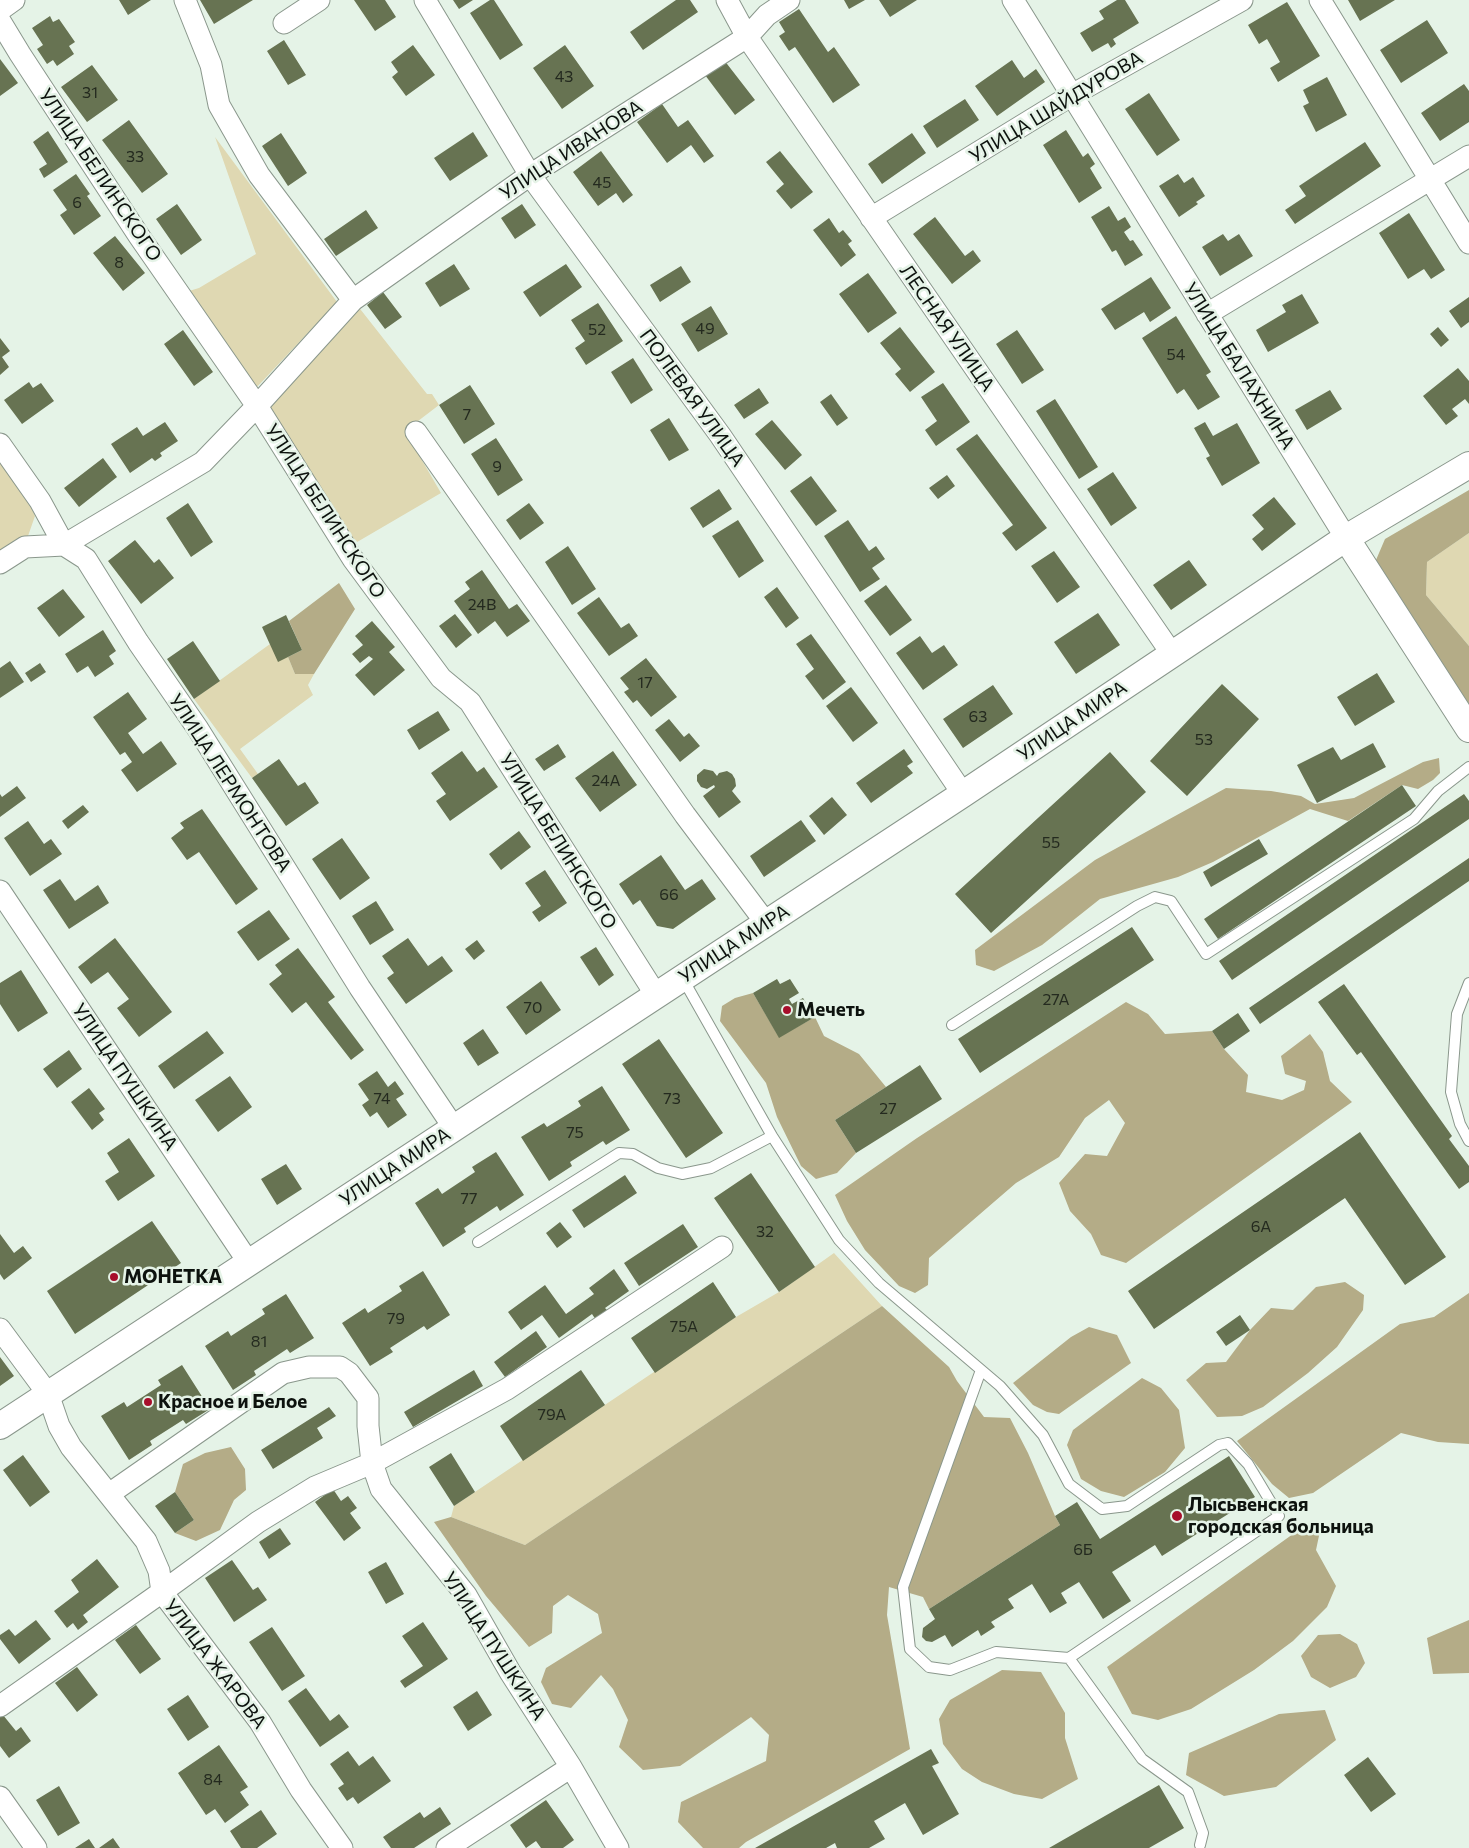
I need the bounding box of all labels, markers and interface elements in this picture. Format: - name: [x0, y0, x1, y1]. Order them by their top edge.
- street label: УЛИЦА ШАЙДУРОВА: [965, 46, 1147, 168]
- house number: 43: [555, 67, 573, 87]
- house number: 31: [82, 83, 98, 103]
- street label: УЛИЦА БЕЛИНСКОГО: [34, 84, 166, 266]
- street label: УЛИЦА ИВАНОВА: [495, 95, 647, 205]
- house number: 33: [126, 147, 144, 167]
- house number: 45: [593, 173, 611, 193]
- house number: 6: [72, 193, 82, 213]
- house number: 8: [114, 253, 124, 273]
- street label: ЛЕСНАЯ УЛИЦА: [895, 260, 999, 396]
- street label: УЛИЦА БАЛАХНИНА: [1178, 278, 1300, 454]
- house number: 49: [695, 319, 715, 339]
- house number: 52: [588, 320, 606, 340]
- street label: ПОЛЕВАЯ УЛИЦА: [635, 325, 749, 471]
- house number: 54: [1167, 345, 1185, 365]
- house number: 7: [463, 405, 471, 425]
- street label: УЛИЦА БЕЛИНСКОГО: [260, 420, 390, 602]
- house number: 9: [492, 457, 502, 477]
- house number: 24В: [468, 595, 496, 615]
- house number: 17: [637, 673, 653, 693]
- street label: УЛИЦА МИРА: [1013, 676, 1131, 766]
- street label: УЛИЦА ЛЕРМОНТОВА: [164, 689, 296, 877]
- house number: 63: [969, 707, 987, 727]
- house number: 53: [1195, 730, 1213, 750]
- street label: УЛИЦА БЕЛИНСКОГО: [494, 749, 622, 933]
- house number: 24А: [591, 771, 621, 791]
- house number: 55: [1042, 833, 1060, 853]
- house number: 66: [659, 885, 679, 905]
- street label: УЛИЦА МИРА: [674, 900, 794, 988]
- house number: 27А: [1043, 990, 1069, 1010]
- house number: 70: [524, 998, 542, 1018]
- street label: УЛИЦА ПУШКИНА: [67, 999, 183, 1155]
- place label: Мечеть: [797, 999, 865, 1021]
- marker: Мечеть: [781, 1004, 793, 1016]
- house number: 74: [373, 1089, 391, 1109]
- house number: 73: [663, 1089, 681, 1109]
- house number: 27: [879, 1099, 897, 1119]
- street label: УЛИЦА МИРА: [335, 1123, 455, 1211]
- house number: 75: [566, 1123, 584, 1143]
- house number: 77: [461, 1189, 477, 1209]
- house number: 6А: [1251, 1217, 1271, 1237]
- house number: 32: [756, 1222, 774, 1242]
- place label: МОНЕТКА: [124, 1266, 222, 1288]
- marker: МОНЕТКА: [108, 1271, 120, 1283]
- house number: 79: [387, 1309, 405, 1329]
- house number: 75А: [670, 1317, 698, 1337]
- house number: 81: [251, 1332, 267, 1352]
- place label: Красное и Белое: [158, 1391, 307, 1413]
- marker: Красное и Белое: [142, 1396, 154, 1408]
- house number: 79А: [538, 1405, 566, 1425]
- place label: Лысьвенская городская больница: [1188, 1494, 1374, 1538]
- marker: Лысьвенская городская больница: [1170, 1509, 1184, 1523]
- house number: 6Б: [1073, 1540, 1093, 1560]
- street label: УЛИЦА ПУШКИНА: [438, 1568, 550, 1724]
- street label: УЛИЦА ЖАРОВА: [159, 1595, 271, 1733]
- house number: 84: [203, 1770, 223, 1790]

